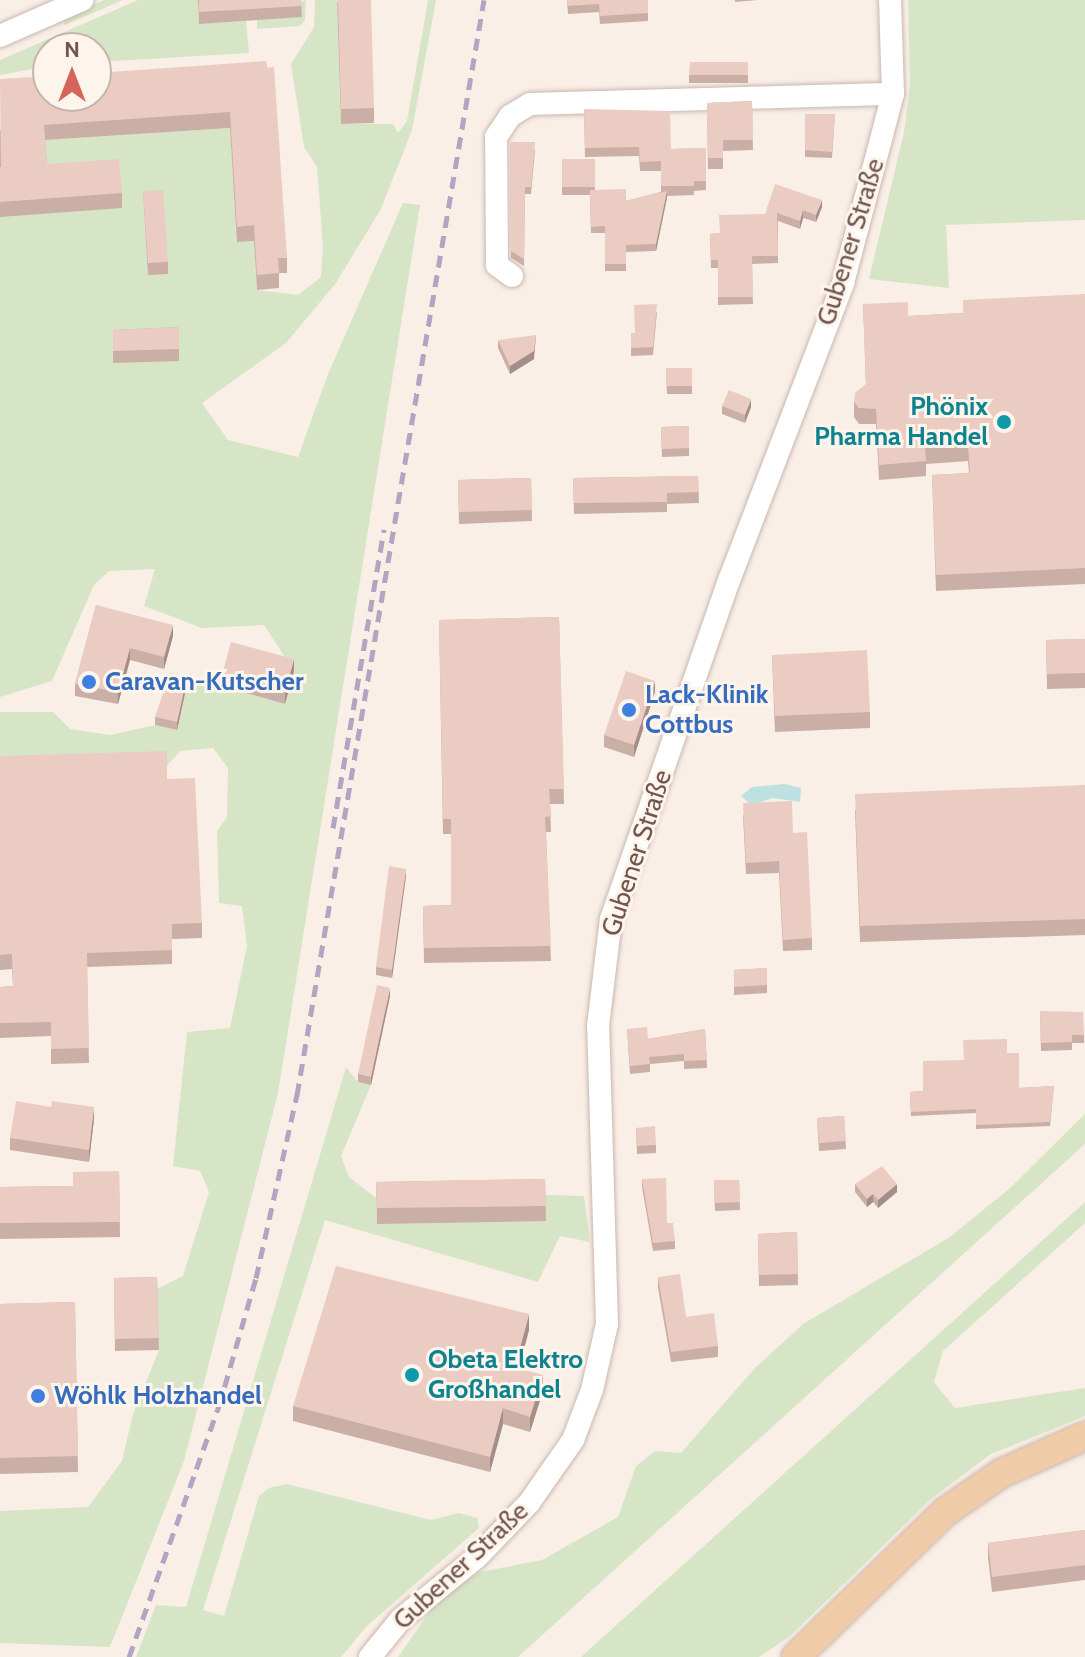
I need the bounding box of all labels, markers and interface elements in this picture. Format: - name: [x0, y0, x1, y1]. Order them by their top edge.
- north arrow: [32, 32, 112, 112]
- text: N: [64, 36, 80, 63]
- street label: Gubener Straße: [811, 155, 891, 329]
- place label: Phönix Pharma Handel: [814, 391, 988, 452]
- marker: Phönix Pharma Handel: [995, 413, 1013, 431]
- place label: Caravan-Kutscher: [105, 666, 304, 698]
- marker: Caravan-Kutscher: [80, 673, 98, 691]
- place label: Lack-Klinik Cottbus: [645, 679, 768, 740]
- marker: Lack-Klinik Cottbus: [620, 701, 638, 719]
- street label: Gubener Straße: [595, 766, 679, 940]
- place label: Obeta Elektro Großhandel: [428, 1344, 583, 1406]
- marker: Obeta Elektro Großhandel: [403, 1366, 421, 1384]
- place label: Wöhlk Holzhandel: [54, 1380, 262, 1412]
- marker: Wöhlk Holzhandel: [29, 1387, 47, 1405]
- street label: Gubener Straße: [387, 1496, 535, 1636]

